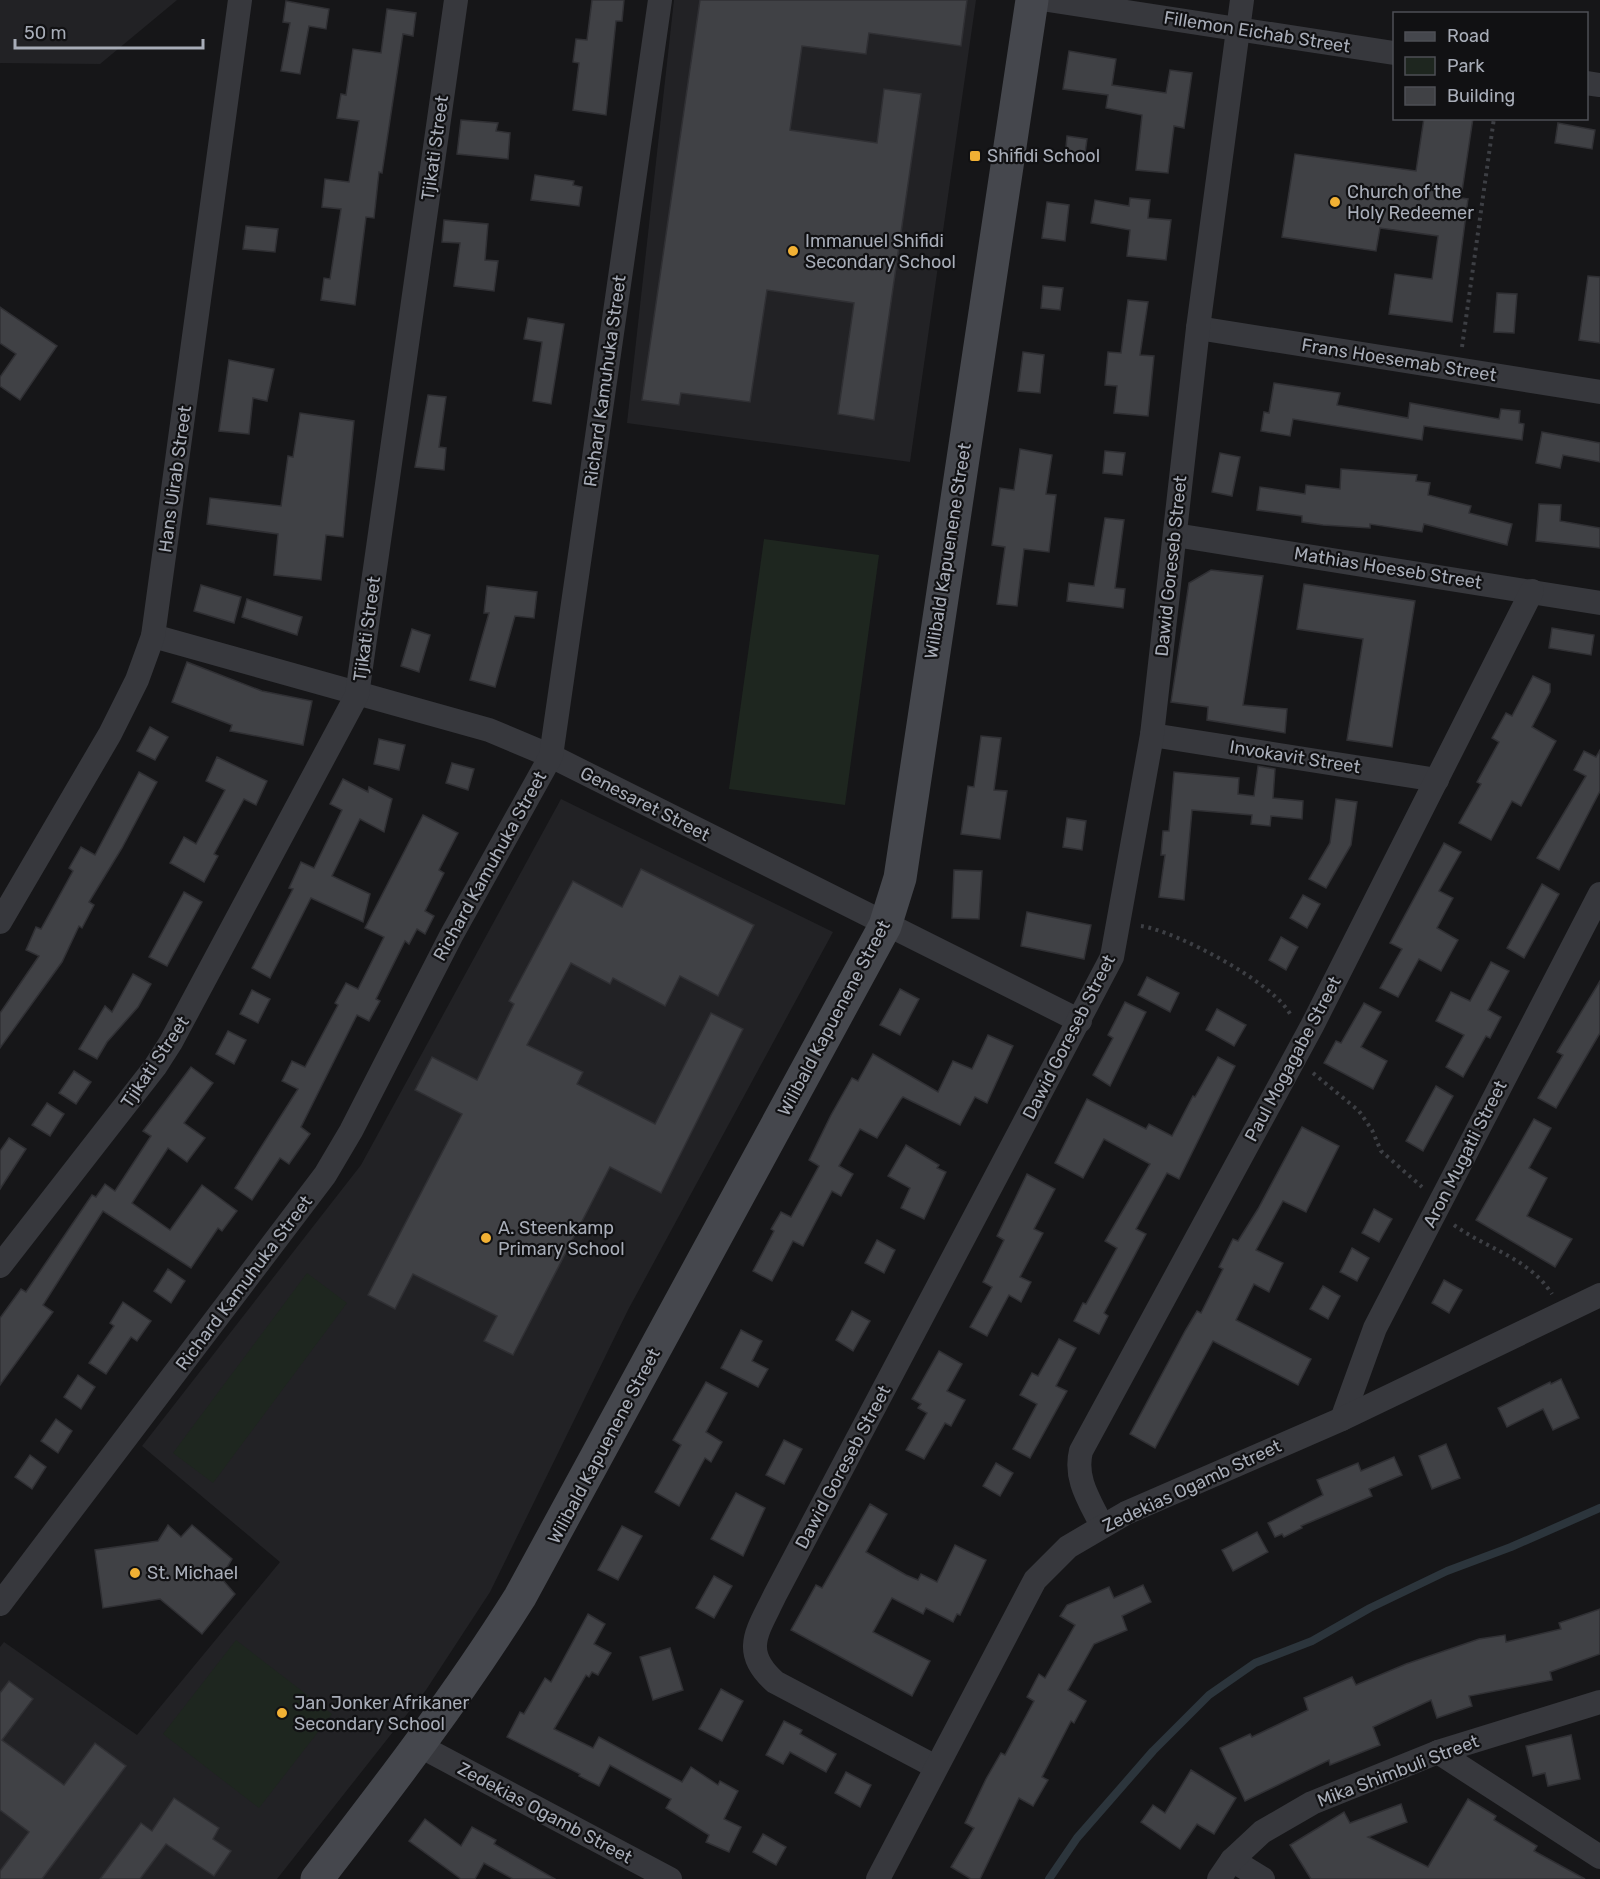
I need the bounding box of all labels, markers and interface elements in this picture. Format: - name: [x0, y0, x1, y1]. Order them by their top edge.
- street label: Fillemon Eichab Street: [1162, 6, 1352, 58]
- scale bar: [15, 12, 202, 50]
- legend: [1393, 12, 1588, 120]
- text: 50 m: [24, 22, 67, 44]
- text: Road: [1447, 25, 1490, 47]
- text: Park: [1447, 55, 1485, 77]
- text: Building: [1447, 85, 1515, 107]
- street label: Tjikati Street: [417, 94, 453, 202]
- place label: Shifidi School: [987, 145, 1100, 167]
- marker: Shifidi School: [968, 149, 982, 163]
- place label: Church of the Holy Redeemer: [1347, 181, 1474, 224]
- marker: Church of the Holy Redeemer: [1328, 195, 1342, 209]
- place label: Immanuel Shifidi Secondary School: [805, 230, 956, 273]
- marker: Immanuel Shifidi Secondary School: [786, 244, 800, 258]
- street label: Richard Kamuhuka Street: [579, 274, 631, 488]
- street label: Frans Hoesemab Street: [1300, 334, 1498, 386]
- street label: Hans Uirab Street: [154, 404, 196, 554]
- street label: Wilibald Kapuenene Street: [920, 441, 976, 661]
- street label: Dawid Goreseb Street: [1151, 474, 1191, 658]
- street label: Mathias Hoeseb Street: [1293, 542, 1483, 594]
- street label: Tjikati Street: [349, 575, 385, 683]
- street label: Invokavit Street: [1228, 736, 1362, 778]
- street label: Genesaret Street: [576, 762, 714, 846]
- street label: Richard Kamuhuka Street: [429, 767, 551, 965]
- street label: Wilibald Kapuenene Street: [773, 916, 895, 1120]
- street label: Dawid Goreseb Street: [1018, 951, 1120, 1123]
- street label: Paul Mogagabe Street: [1240, 973, 1346, 1145]
- street label: Tjikati Street: [116, 1012, 194, 1112]
- street label: Aron Mugatli Street: [1418, 1077, 1512, 1231]
- street label: Richard Kamuhuka Street: [171, 1191, 317, 1375]
- place label: A. Steenkamp Primary School: [498, 1217, 625, 1260]
- marker: A. Steenkamp Primary School: [479, 1231, 493, 1245]
- street label: Wilibald Kapuenene Street: [543, 1344, 665, 1548]
- street label: Dawid Goreseb Street: [791, 1382, 895, 1552]
- street label: Zedekias Ogamb Street: [1099, 1435, 1285, 1537]
- place label: St. Michael: [147, 1562, 238, 1584]
- marker: St. Michael: [128, 1566, 142, 1580]
- place label: Jan Jonker Afrikaner Secondary School: [294, 1692, 469, 1735]
- marker: Jan Jonker Afrikaner Secondary School: [275, 1706, 289, 1720]
- street label: Mika Shimbuli Street: [1314, 1730, 1482, 1812]
- street label: Zedekias Ogamb Street: [454, 1758, 636, 1868]

